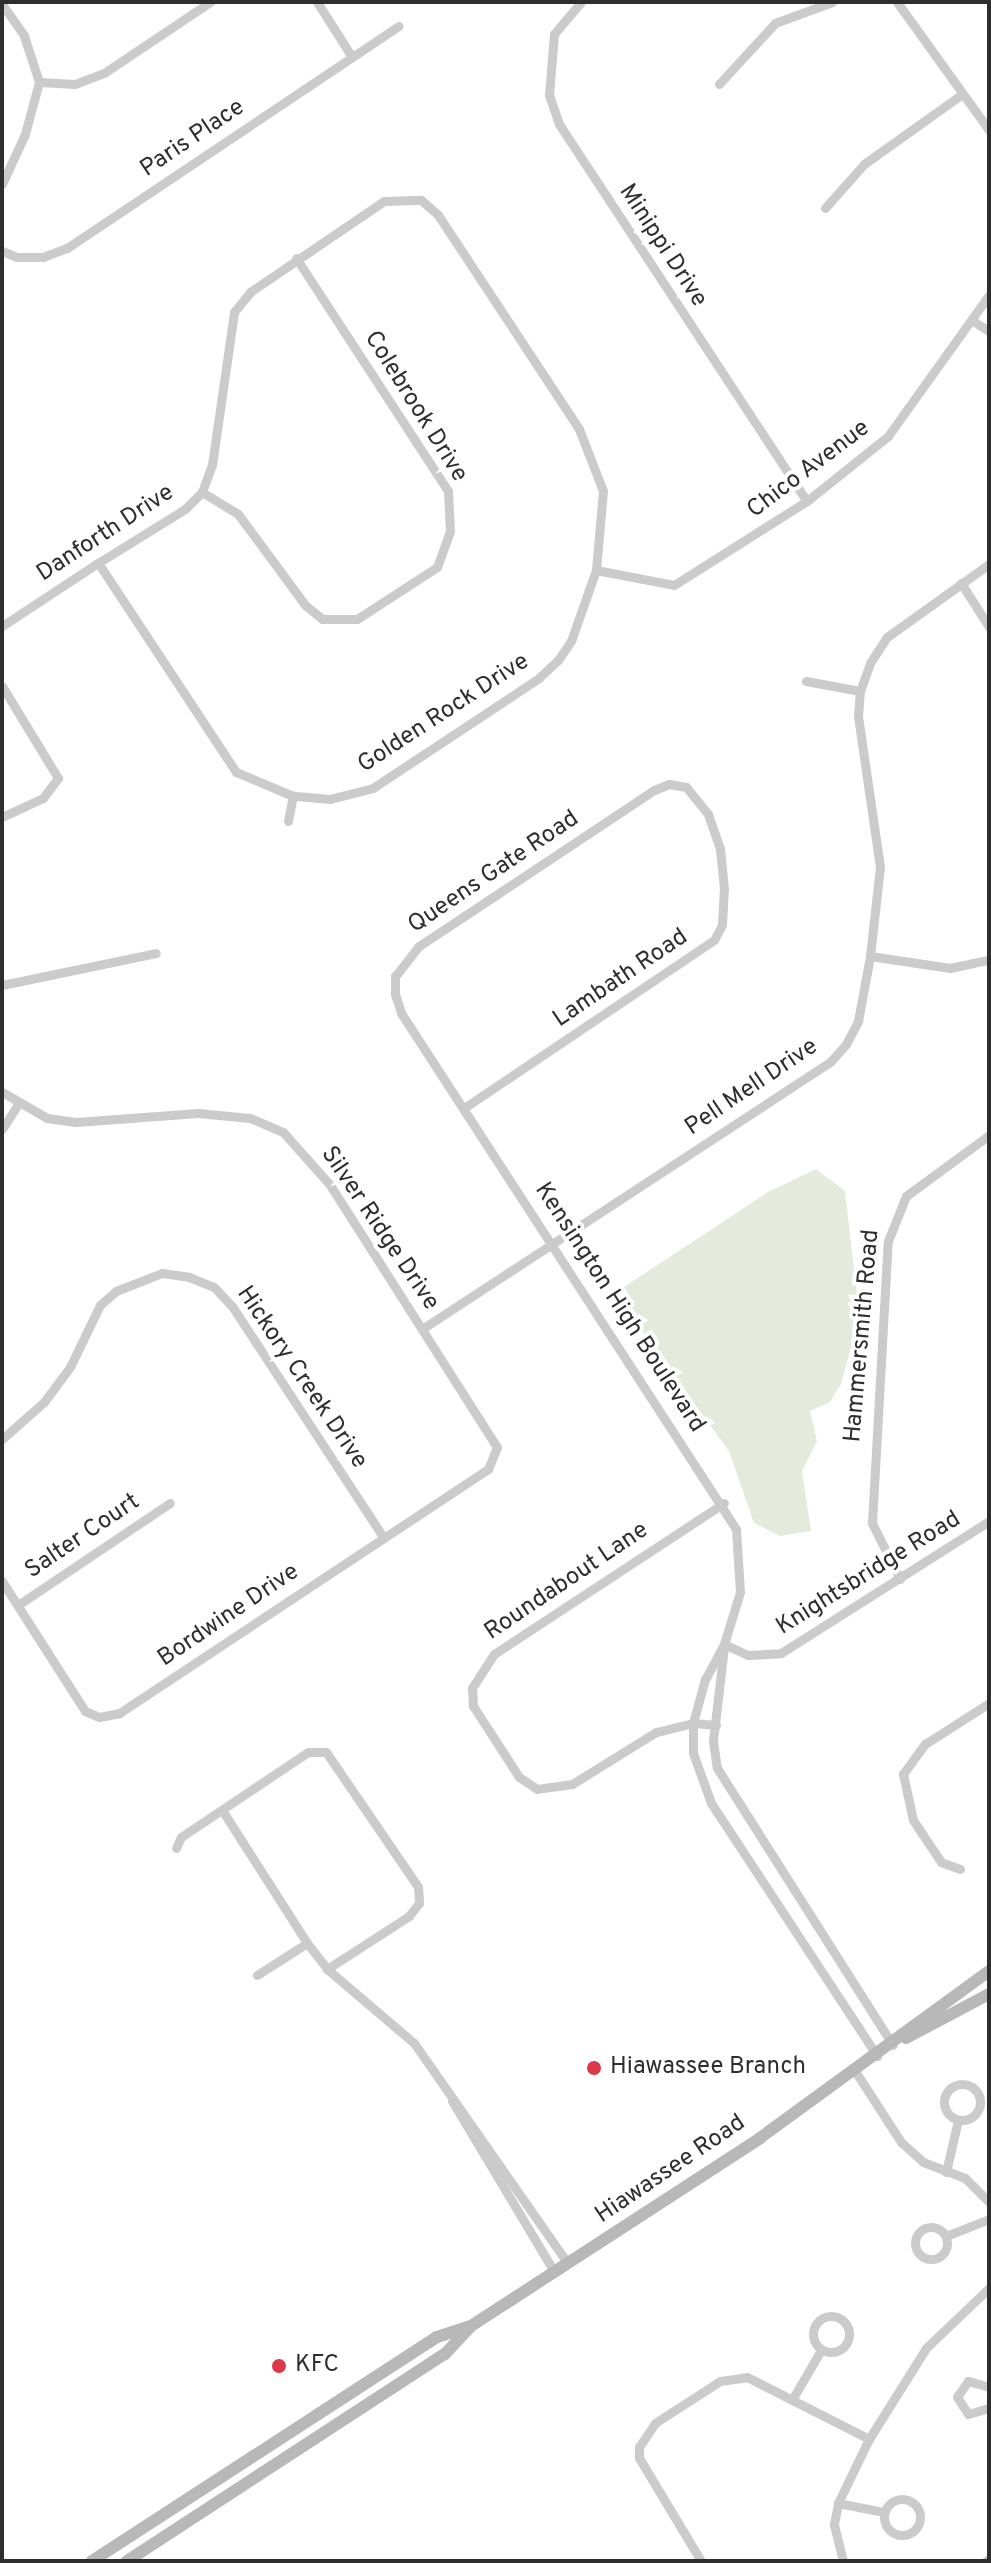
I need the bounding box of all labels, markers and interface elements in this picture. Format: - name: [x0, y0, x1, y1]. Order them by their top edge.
- street label: Paris Place: [136, 94, 250, 184]
- street label: Minippi Drive: [612, 179, 712, 313]
- street label: Colebrook Drive: [357, 326, 473, 488]
- street label: Chico Avenue: [742, 414, 876, 526]
- street label: Danforth Drive: [32, 479, 180, 589]
- street label: Golden Rock Drive: [353, 648, 535, 780]
- street label: Queens Gate Road: [403, 805, 585, 941]
- street label: Lambath Road: [548, 923, 694, 1035]
- street label: Pell Mell Drive: [680, 1033, 824, 1143]
- street label: Silver Ridge Drive: [314, 1142, 444, 1316]
- street label: Kensington High Boulevard: [527, 1178, 711, 1438]
- street label: Hammersmith Road: [839, 1228, 887, 1444]
- street label: Hickory Creek Drive: [229, 1281, 373, 1475]
- street label: Salter Court: [20, 1488, 146, 1586]
- street label: Knightsbridge Road: [772, 1506, 966, 1642]
- street label: Roundabout Lane: [480, 1517, 654, 1647]
- street label: Bordwine Drive: [153, 1558, 305, 1674]
- place label: Hiawassee Branch: [610, 2054, 806, 2082]
- marker: Hiawassee Branch: [585, 2059, 603, 2077]
- street label: Hiawassee Road: [591, 2109, 751, 2231]
- place label: KFC: [295, 2352, 339, 2380]
- marker: KFC: [270, 2357, 288, 2375]

